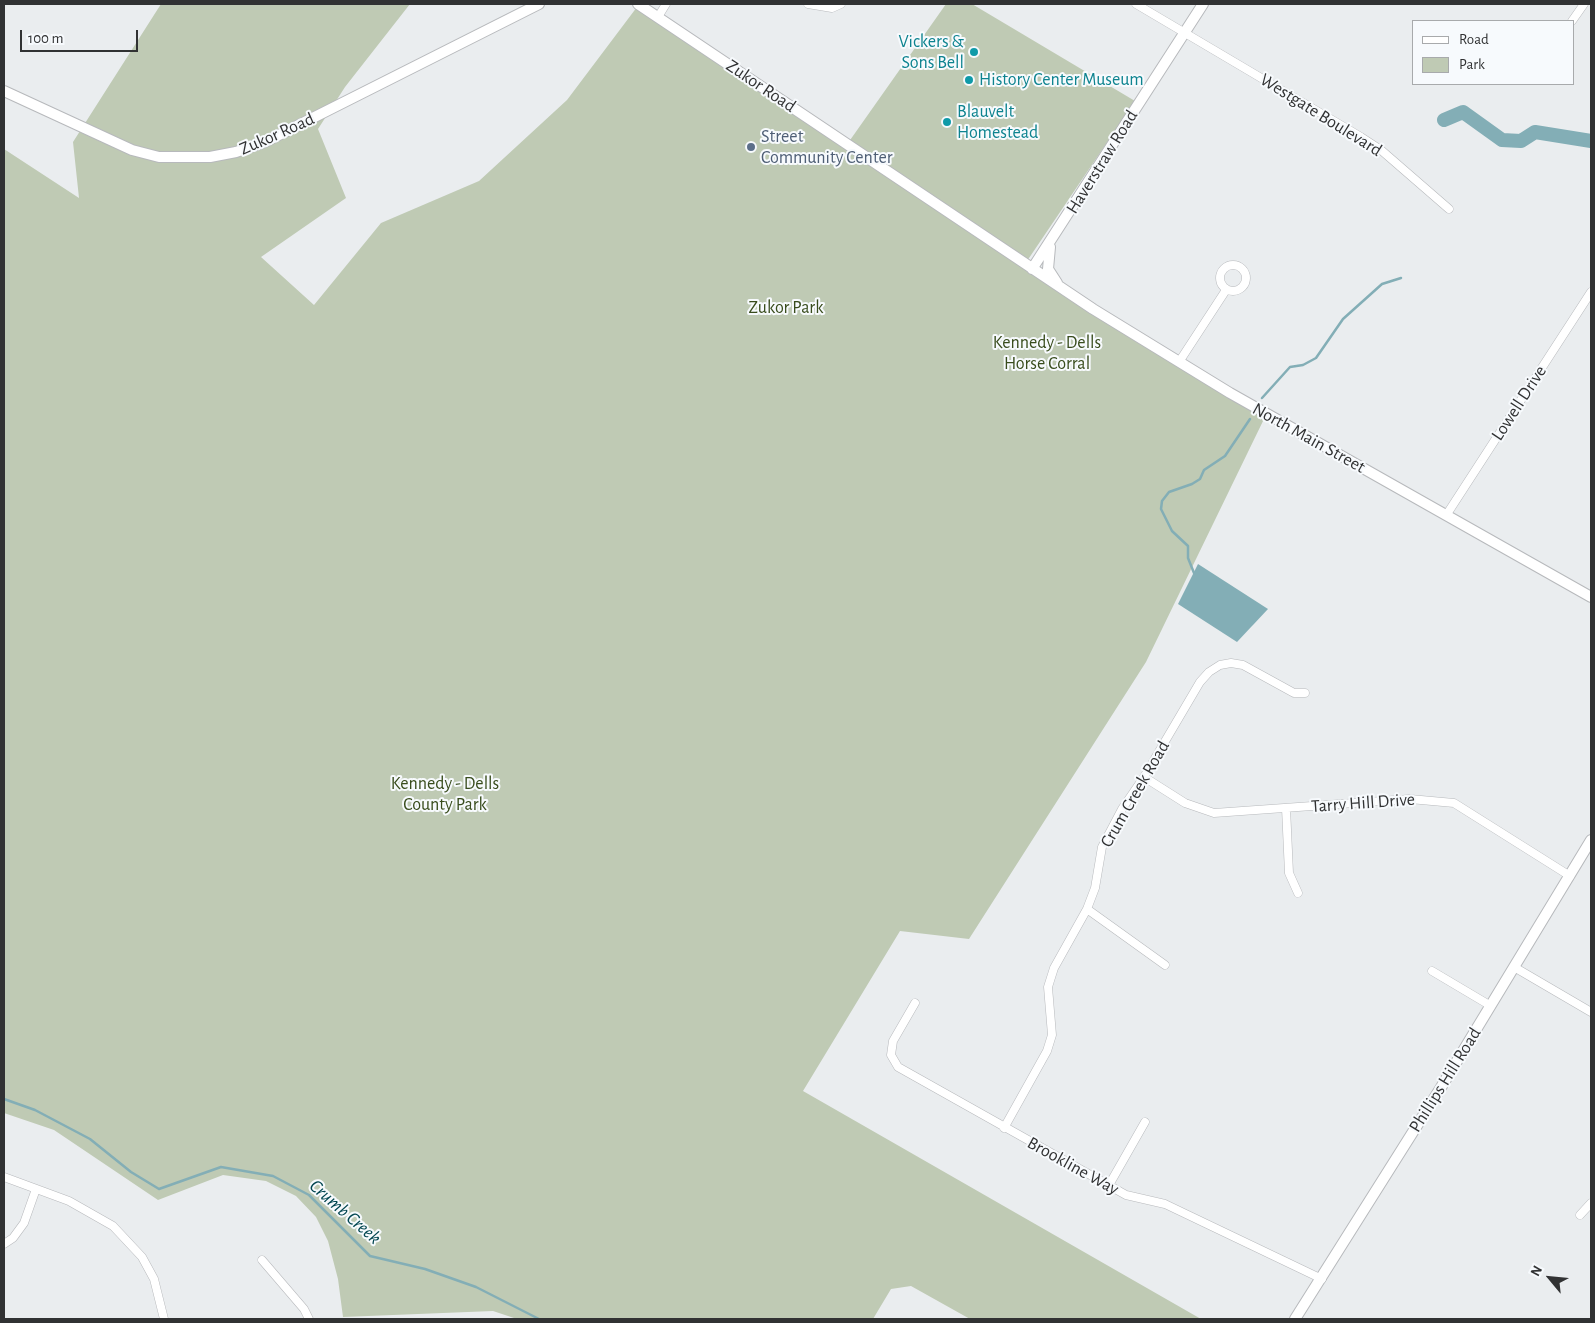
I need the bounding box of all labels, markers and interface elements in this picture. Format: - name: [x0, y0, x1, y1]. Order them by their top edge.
- scale bar: [22, 20, 140, 52]
- legend: [1412, 20, 1575, 85]
- text: 100 m: [28, 31, 63, 46]
- place label: Vickers & Sons Bell: [898, 31, 964, 74]
- text: Road: [1459, 32, 1489, 47]
- marker: Vickers & Sons Bell: [968, 46, 980, 58]
- street label: Zukor Road: [722, 55, 800, 117]
- text: Park: [1459, 57, 1485, 72]
- place label: History Center Museum: [979, 69, 1144, 91]
- street label: Westgate Boulevard: [1256, 69, 1386, 161]
- marker: History Center Museum: [963, 74, 975, 86]
- place label: Blauvelt Homestead: [957, 101, 1038, 144]
- street label: Haverstraw Road: [1061, 106, 1143, 218]
- street label: Zukor Road: [236, 108, 318, 160]
- marker: Blauvelt Homestead: [941, 116, 953, 128]
- place label: Street Community Center: [761, 126, 893, 168]
- marker: Street Community Center: [745, 141, 757, 153]
- park label: Zukor Park: [749, 297, 823, 319]
- park label: Kennedy - Dells Horse Corral: [993, 332, 1101, 374]
- street label: Lowell Drive: [1487, 361, 1551, 445]
- street label: North Main Street: [1249, 398, 1369, 478]
- street label: Crum Creek Road: [1096, 737, 1174, 851]
- park label: Kennedy - Dells County Park: [391, 773, 499, 816]
- street label: Tarry Hill Drive: [1310, 789, 1416, 817]
- street label: Phillips Hill Road: [1404, 1024, 1486, 1136]
- street label: Brookline Way: [1023, 1132, 1123, 1200]
- water label: Crumb Creek: [305, 1175, 385, 1249]
- north arrow: [1525, 1253, 1575, 1303]
- text: N: [1528, 1263, 1545, 1279]

